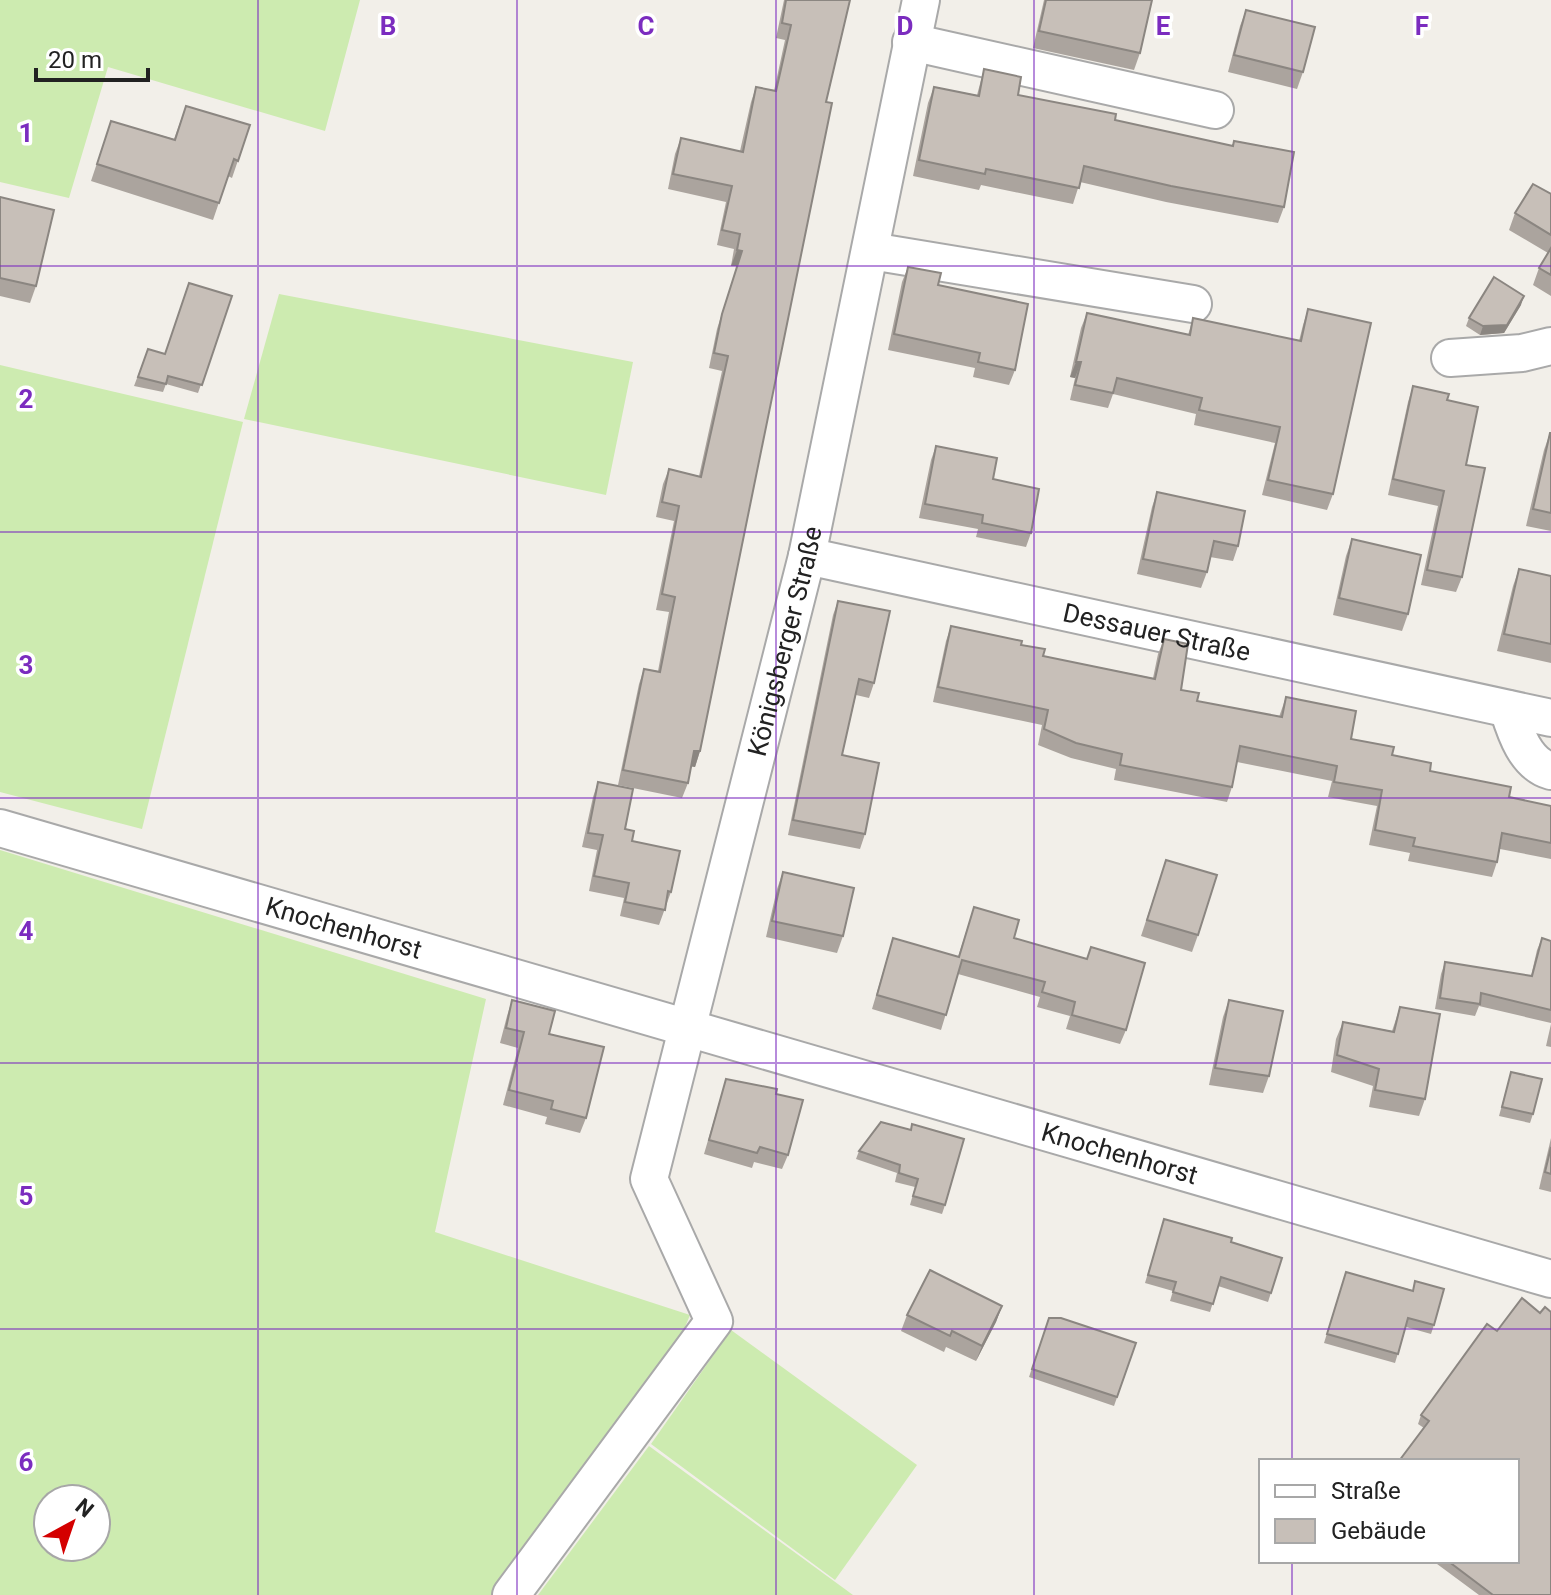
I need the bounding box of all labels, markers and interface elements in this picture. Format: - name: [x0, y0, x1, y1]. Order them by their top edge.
- text: B: [380, 11, 396, 41]
- text: C: [637, 11, 655, 41]
- text: D: [897, 11, 913, 41]
- text: E: [1156, 11, 1171, 41]
- text: F: [1415, 11, 1429, 41]
- scale bar: [36, 32, 148, 82]
- text: 20 m: [48, 46, 102, 74]
- text: 1: [19, 118, 33, 148]
- text: 2: [19, 384, 33, 414]
- street label: Königsberger Straße: [742, 524, 828, 759]
- street label: Dessauer Straße: [1060, 597, 1253, 667]
- text: 3: [19, 650, 33, 680]
- street label: Knochenhorst: [262, 891, 425, 965]
- text: 4: [19, 916, 34, 946]
- street label: Knochenhorst: [1038, 1117, 1201, 1190]
- text: 5: [19, 1181, 33, 1211]
- text: 6: [19, 1447, 34, 1477]
- legend: [1259, 1459, 1519, 1563]
- text: Straße: [1331, 1477, 1401, 1505]
- north arrow: [32, 1483, 112, 1563]
- text: N: [71, 1493, 99, 1523]
- text: Gebäude: [1331, 1517, 1426, 1545]

